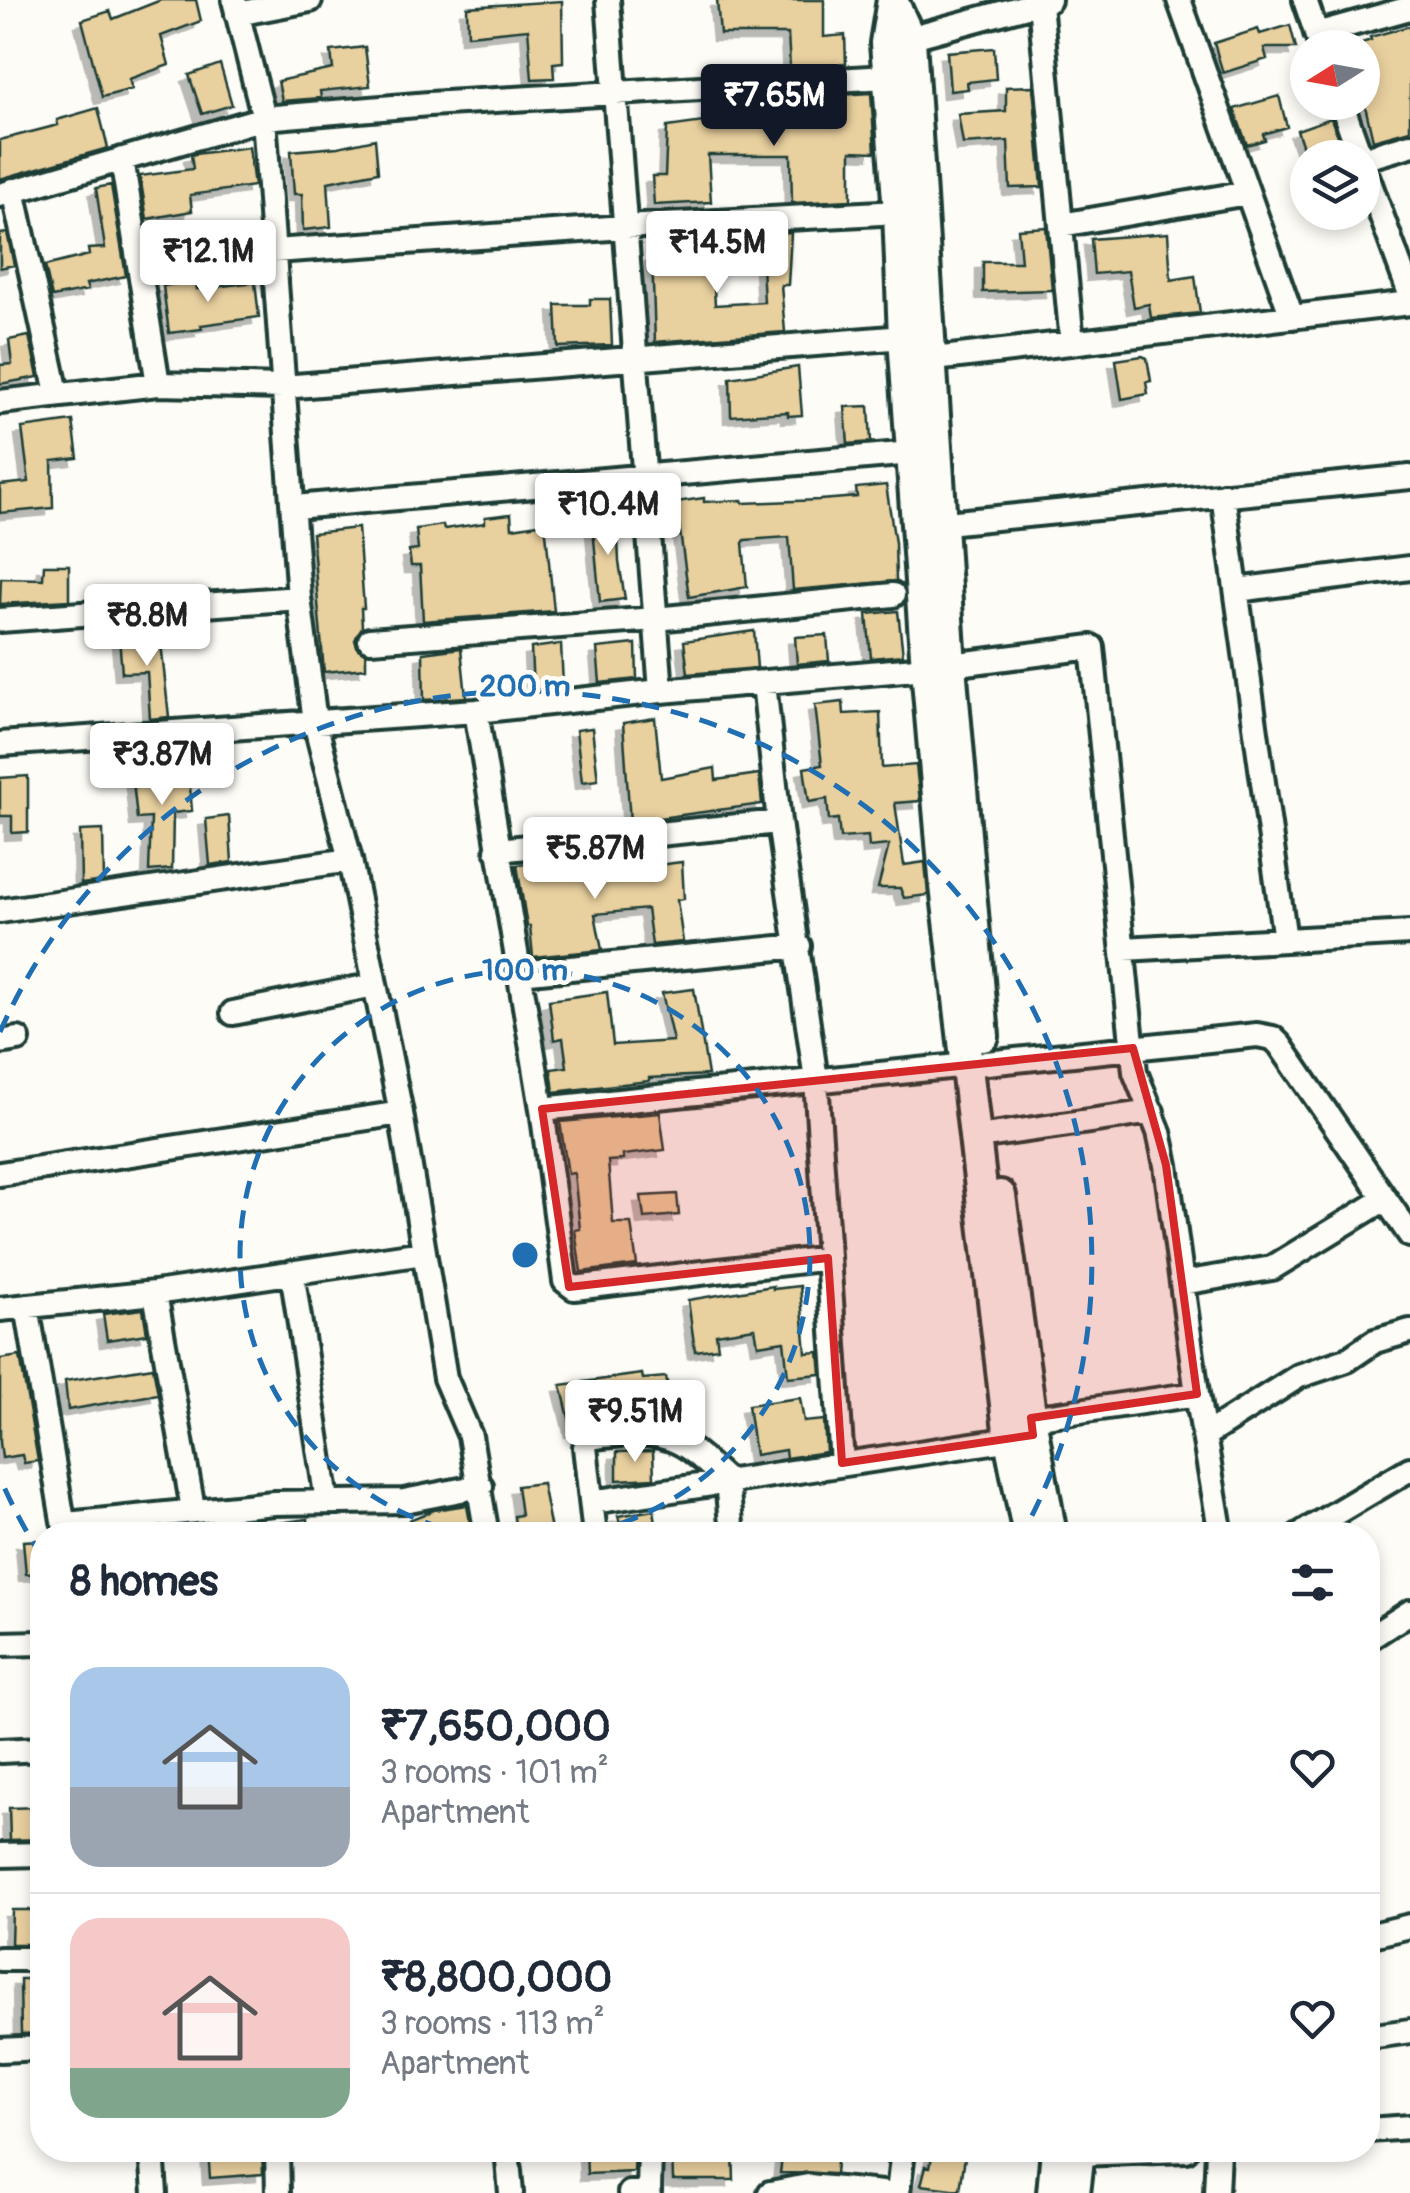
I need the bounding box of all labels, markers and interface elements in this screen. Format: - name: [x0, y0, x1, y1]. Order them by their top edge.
- north arrow: [1290, 30, 1380, 120]
- map controls: [1290, 30, 1380, 230]
- pin: ₹7.65M: [693, 64, 855, 149]
- text: ₹7.65M: [723, 76, 825, 116]
- button: layers: [1290, 140, 1380, 230]
- pin: ₹14.5M: [636, 211, 798, 296]
- pin: ₹12.1M: [127, 220, 289, 305]
- text: ₹14.5M: [668, 223, 766, 263]
- text: ₹12.1M: [162, 232, 254, 272]
- pin: ₹10.4M: [527, 473, 689, 558]
- text: ₹10.4M: [557, 485, 659, 525]
- pin: ₹8.8M: [77, 584, 217, 669]
- text: ₹8.8M: [106, 596, 188, 636]
- text: 200 m: [480, 668, 570, 705]
- pin: ₹3.87M: [81, 723, 243, 808]
- text: ₹3.87M: [112, 735, 212, 775]
- pin: ₹5.87M: [514, 817, 676, 902]
- text: ₹5.87M: [545, 829, 645, 869]
- text: 100 m: [482, 952, 568, 989]
- centre of rings: [507, 1237, 543, 1273]
- pin: ₹9.51M: [554, 1380, 716, 1465]
- text: ₹9.51M: [587, 1392, 683, 1432]
- icon: filters: [1285, 1555, 1340, 1610]
- text: 8 homes: [70, 1556, 218, 1608]
- text: ₹7,650,000: [380, 1701, 611, 1753]
- icon: home: [150, 1707, 270, 1827]
- icon: heart: [1285, 1740, 1340, 1795]
- text: 3 rooms · 101 m²: [380, 1753, 609, 1793]
- text: Apartment: [380, 1793, 529, 1833]
- text: ₹8,800,000: [380, 1952, 612, 2004]
- icon: home: [150, 1958, 270, 2078]
- icon: heart: [1285, 1991, 1340, 2046]
- text: 3 rooms · 113 m²: [380, 2004, 605, 2044]
- text: Apartment: [380, 2044, 529, 2084]

